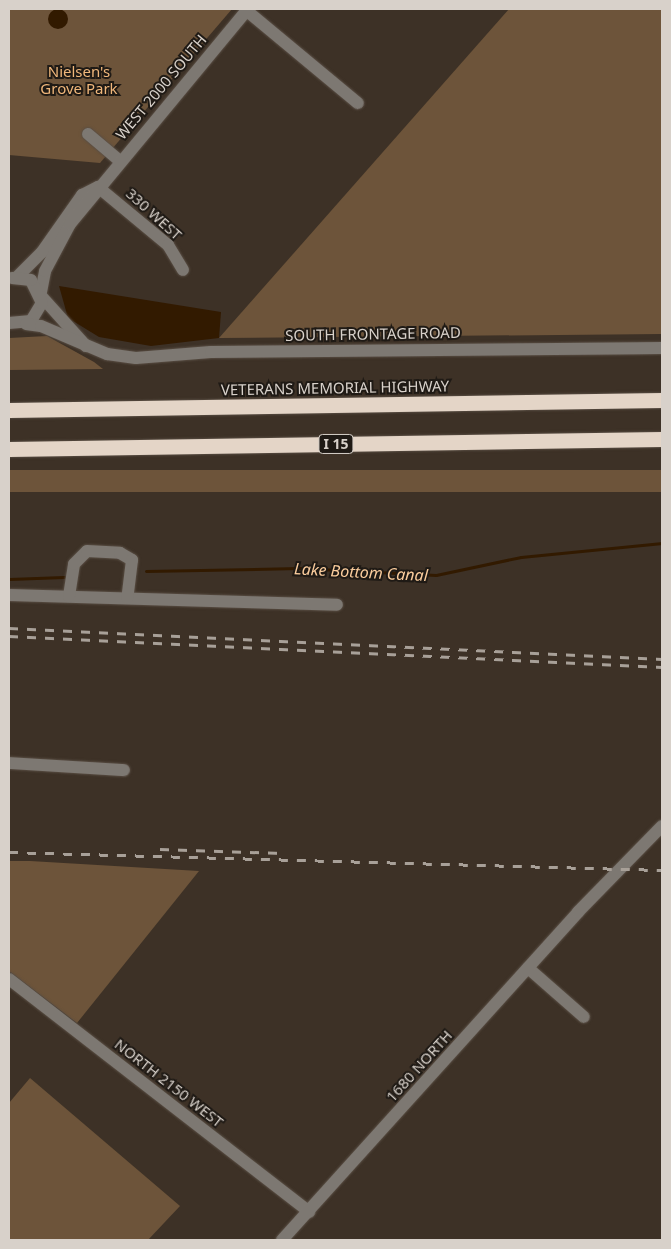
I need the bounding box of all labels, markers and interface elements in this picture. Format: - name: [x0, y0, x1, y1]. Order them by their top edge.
- street label: WEST 2000 SOUTH: [112, 31, 210, 143]
- park label: Nielsen's Grove Park: [40, 62, 118, 97]
- street label: 330 WEST: [123, 184, 185, 244]
- street label: SOUTH FRONTAGE ROAD: [285, 323, 461, 345]
- street label: VETERANS MEMORIAL HIGHWAY: [221, 377, 449, 399]
- road number: I 15: [317, 432, 355, 456]
- water label: Lake Bottom Canal: [294, 559, 428, 585]
- street label: 1680 NORTH: [382, 1026, 456, 1106]
- street label: NORTH 2150 WEST: [111, 1035, 227, 1131]

